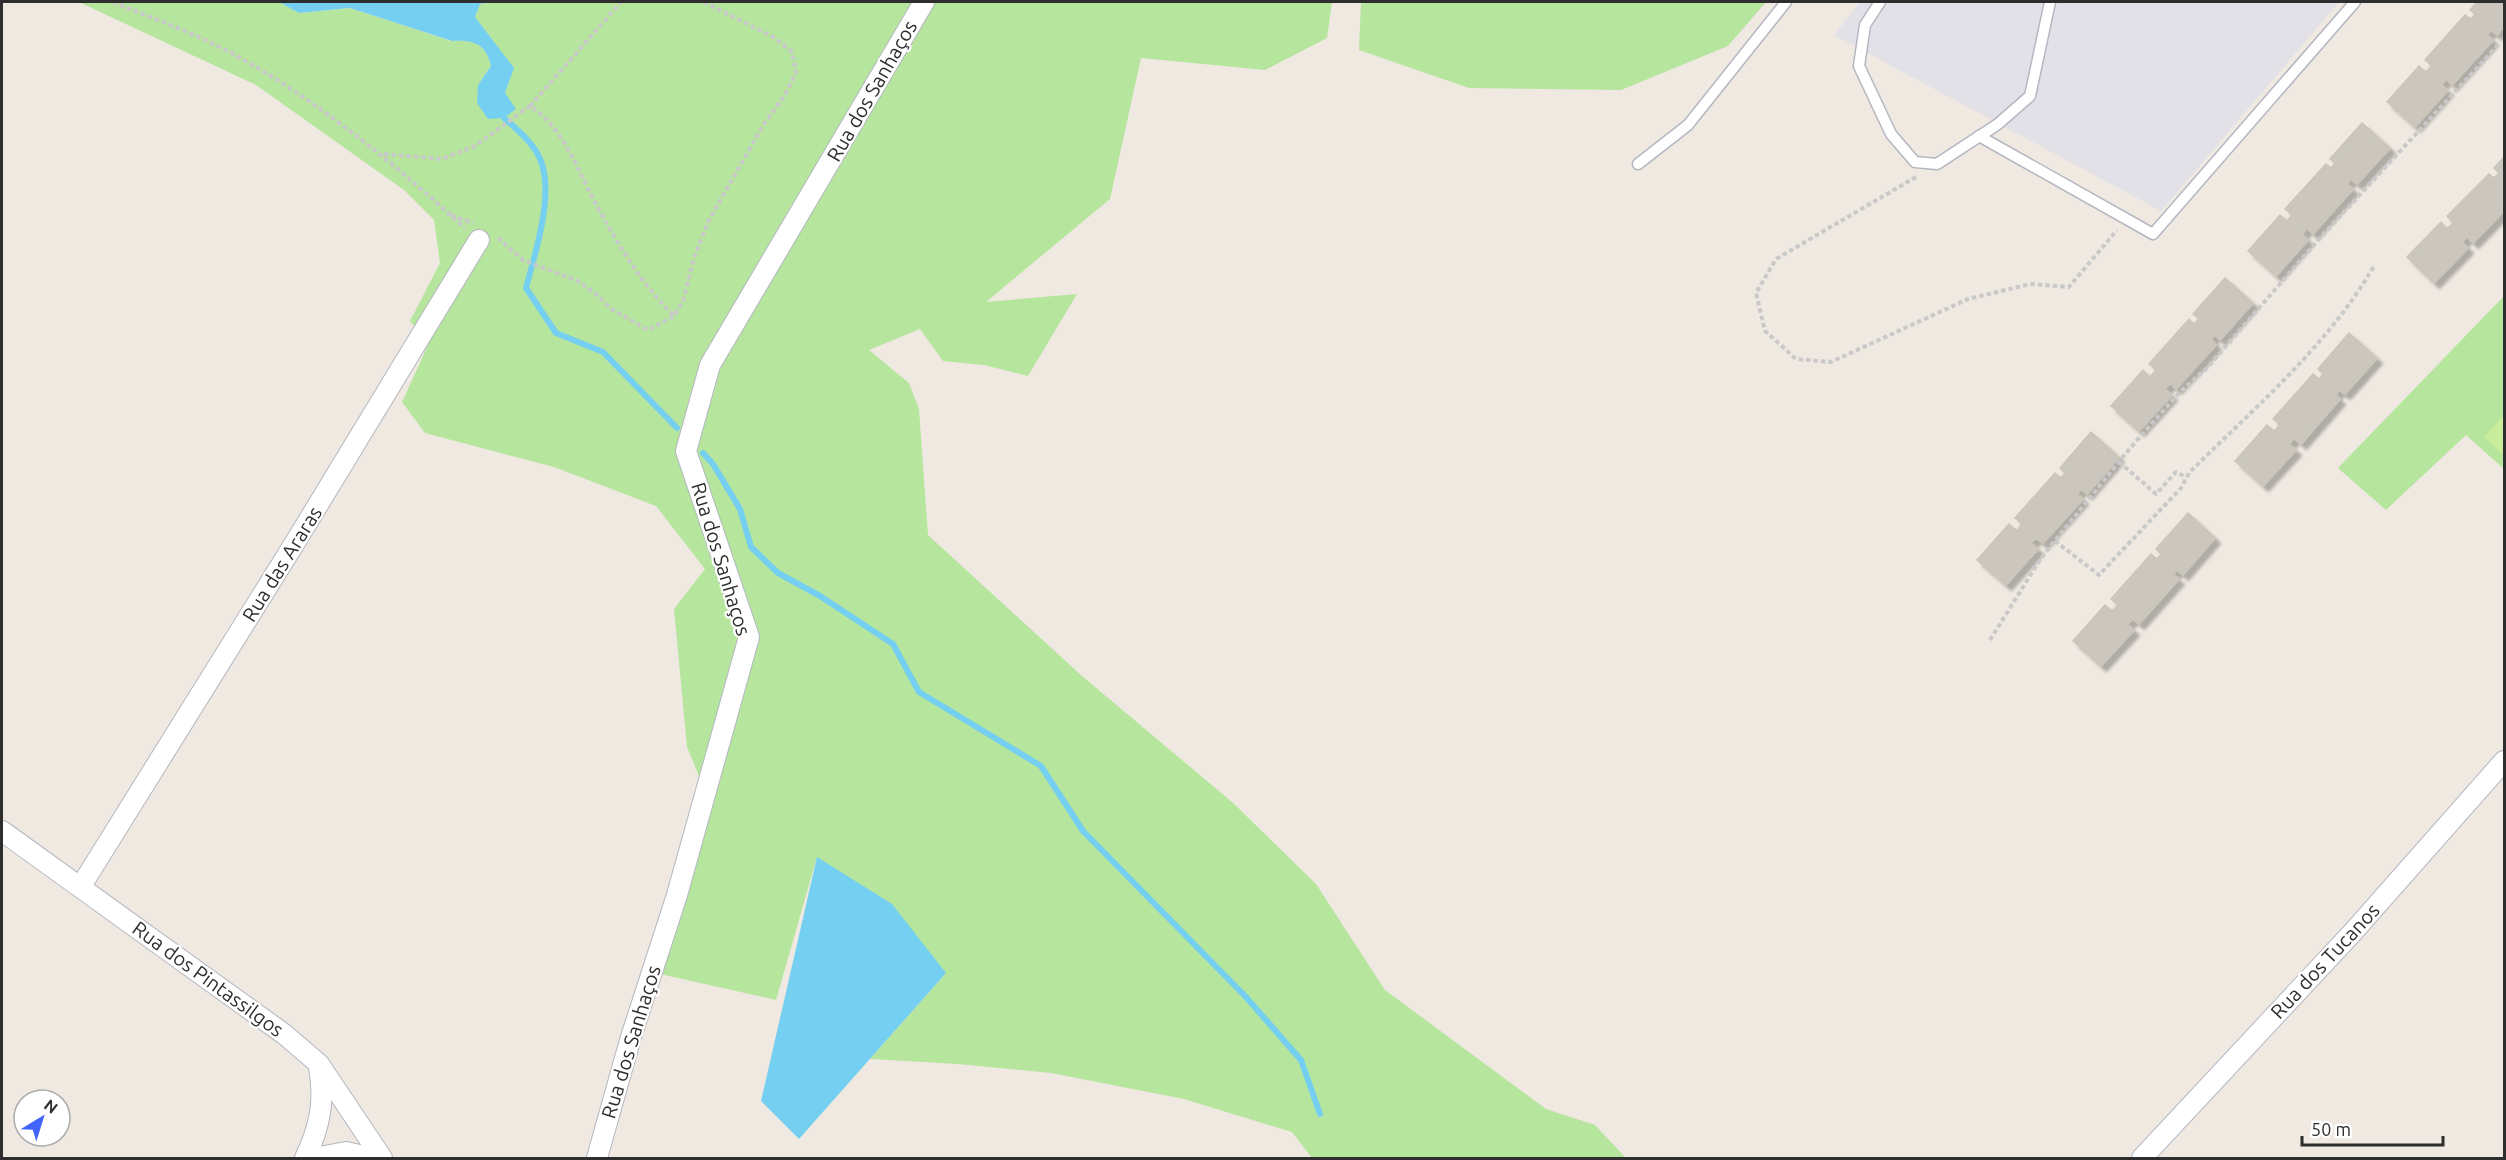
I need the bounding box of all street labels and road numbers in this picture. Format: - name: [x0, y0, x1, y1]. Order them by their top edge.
- street label: Rua dos Sanhaços: [822, 16, 921, 165]
- street label: Rua dos Sanhaços: [687, 480, 756, 638]
- street label: Rua das Araras: [237, 502, 326, 626]
- street label: Rua dos Tucanos: [2266, 898, 2384, 1023]
- street label: Rua dos Pintassilgos: [128, 916, 288, 1041]
- street label: Rua dos Sanhaços: [596, 963, 665, 1121]

